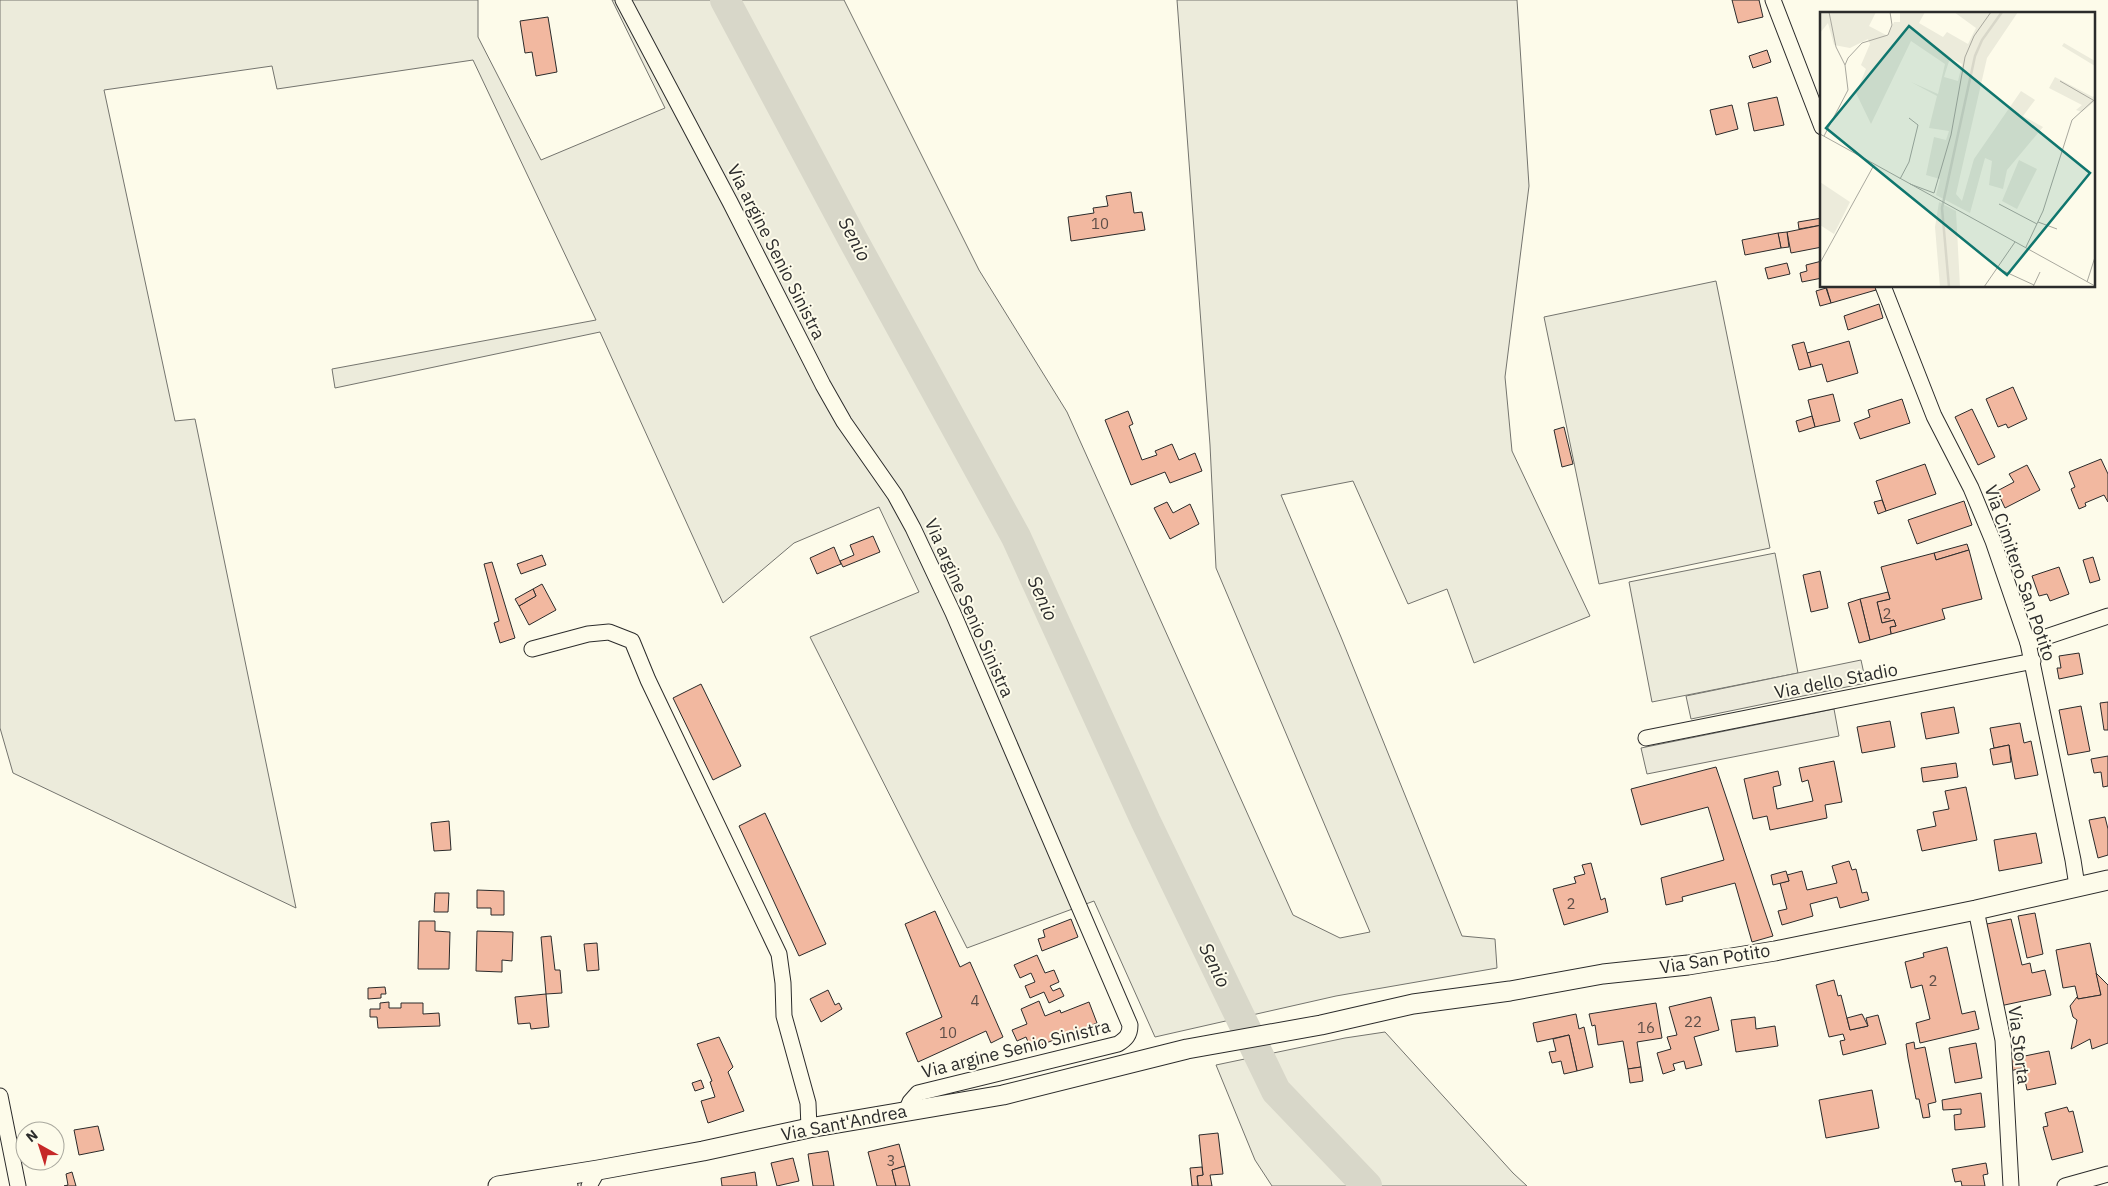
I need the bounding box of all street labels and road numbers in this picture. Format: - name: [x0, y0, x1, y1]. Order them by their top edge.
- street label: Via argine Senio Sinistra: [722, 160, 831, 344]
- street label: Via Cimitero San Potito: [1980, 482, 2061, 664]
- street label: Via argine Senio Sinistra: [920, 515, 1020, 701]
- street label: Via dello Stadio: [1772, 657, 1899, 704]
- street label: Via San Potito: [1658, 938, 1772, 979]
- street label: Via Storta: [2003, 1004, 2036, 1086]
- street label: Via argine Senio Sinistra: [919, 1014, 1113, 1083]
- street label: Via Sant'Andrea: [779, 1099, 909, 1146]

